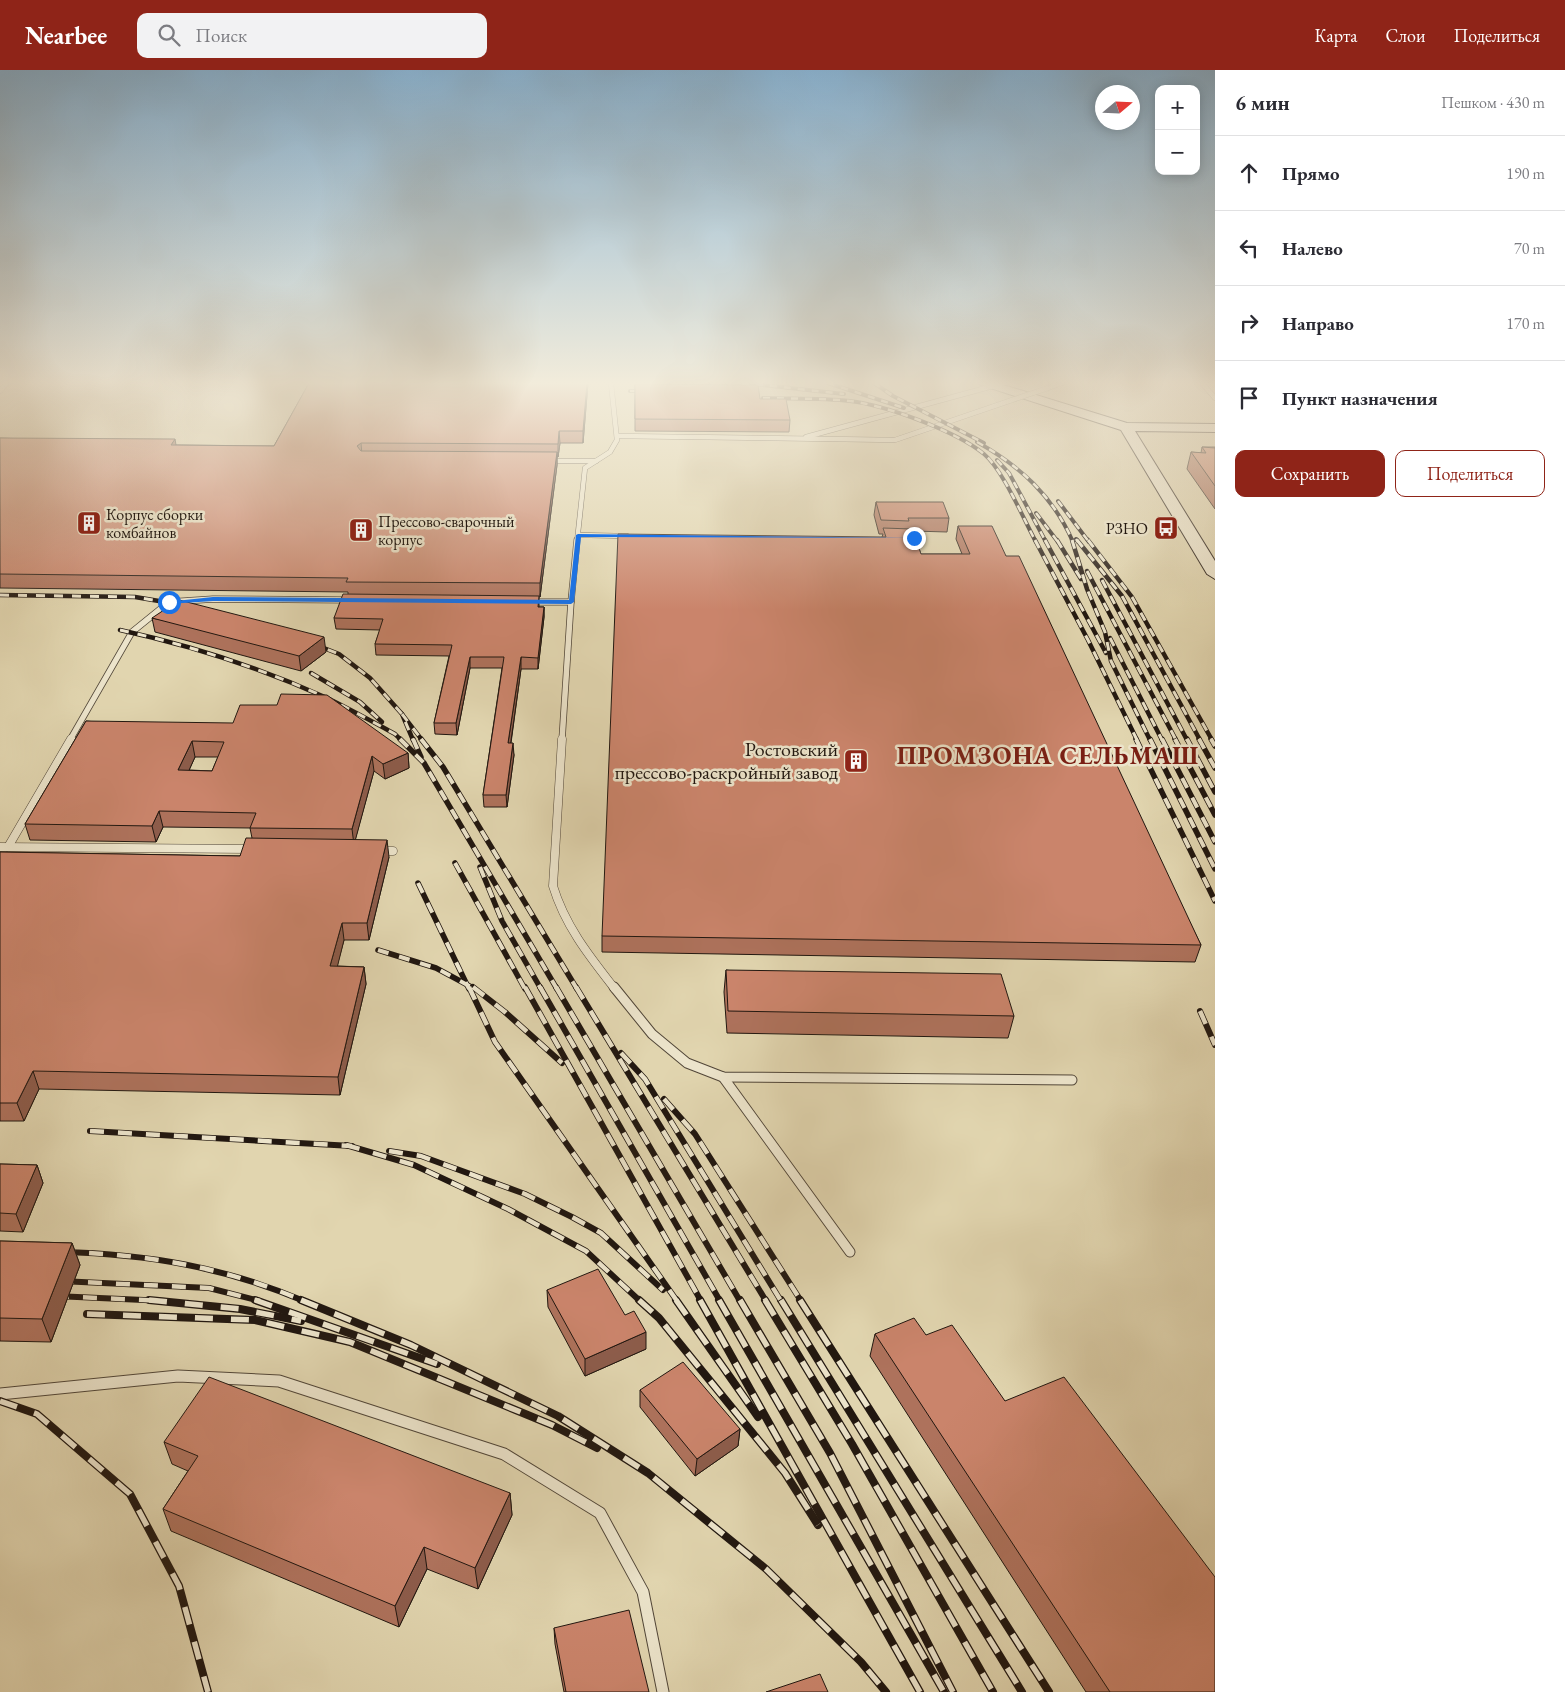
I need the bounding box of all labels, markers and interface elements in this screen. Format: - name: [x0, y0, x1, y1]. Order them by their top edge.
- search box: [137, 13, 487, 58]
- text: Nearbee: [25, 20, 107, 51]
- icon: search: [155, 21, 183, 49]
- text: Поиск: [195, 23, 247, 48]
- text: Карта: [1315, 24, 1358, 47]
- text: Слои: [1386, 24, 1425, 47]
- text: Поделиться: [1453, 24, 1540, 47]
- north arrow: [1095, 85, 1140, 130]
- map controls: [1155, 85, 1200, 175]
- button: +: [1155, 85, 1200, 130]
- text: 6 мин: [1235, 89, 1290, 116]
- text: Пешком · 430 m: [1441, 92, 1545, 113]
- button: −: [1155, 130, 1200, 175]
- icon: ahead: [1235, 159, 1263, 187]
- text: Прямо: [1282, 161, 1340, 186]
- text: 190 m: [1506, 163, 1545, 184]
- icon: left: [1235, 234, 1263, 262]
- text: Налево: [1282, 236, 1343, 261]
- text: 70 m: [1514, 238, 1545, 259]
- icon: right: [1235, 309, 1263, 337]
- text: Направо: [1282, 311, 1354, 336]
- text: 170 m: [1506, 313, 1545, 334]
- icon: arrive: [1235, 384, 1263, 412]
- text: Пункт назначения: [1282, 386, 1438, 411]
- button: Сохранить: [1235, 450, 1385, 497]
- button: Поделиться: [1395, 450, 1545, 497]
- place label: Корпус сборки комбайнов: [106, 504, 204, 543]
- building icon: Корпус сборки комбайнов: [76, 510, 102, 536]
- place label: Прессово-сварочный корпус: [378, 511, 515, 550]
- bus stop icon: РЗНО: [1153, 515, 1179, 541]
- building icon: Прессово-сварочный корпус: [348, 517, 374, 543]
- place label: РЗНО: [1106, 518, 1148, 539]
- route end: [903, 527, 926, 550]
- route start: [158, 591, 181, 614]
- place label: Ростовский прессово-раскройный завод: [615, 736, 838, 785]
- district label: ПРОМЗОНА СЕЛЬМАШ: [897, 739, 1199, 771]
- building icon: Ростовский прессово-раскройный завод: [843, 748, 869, 774]

